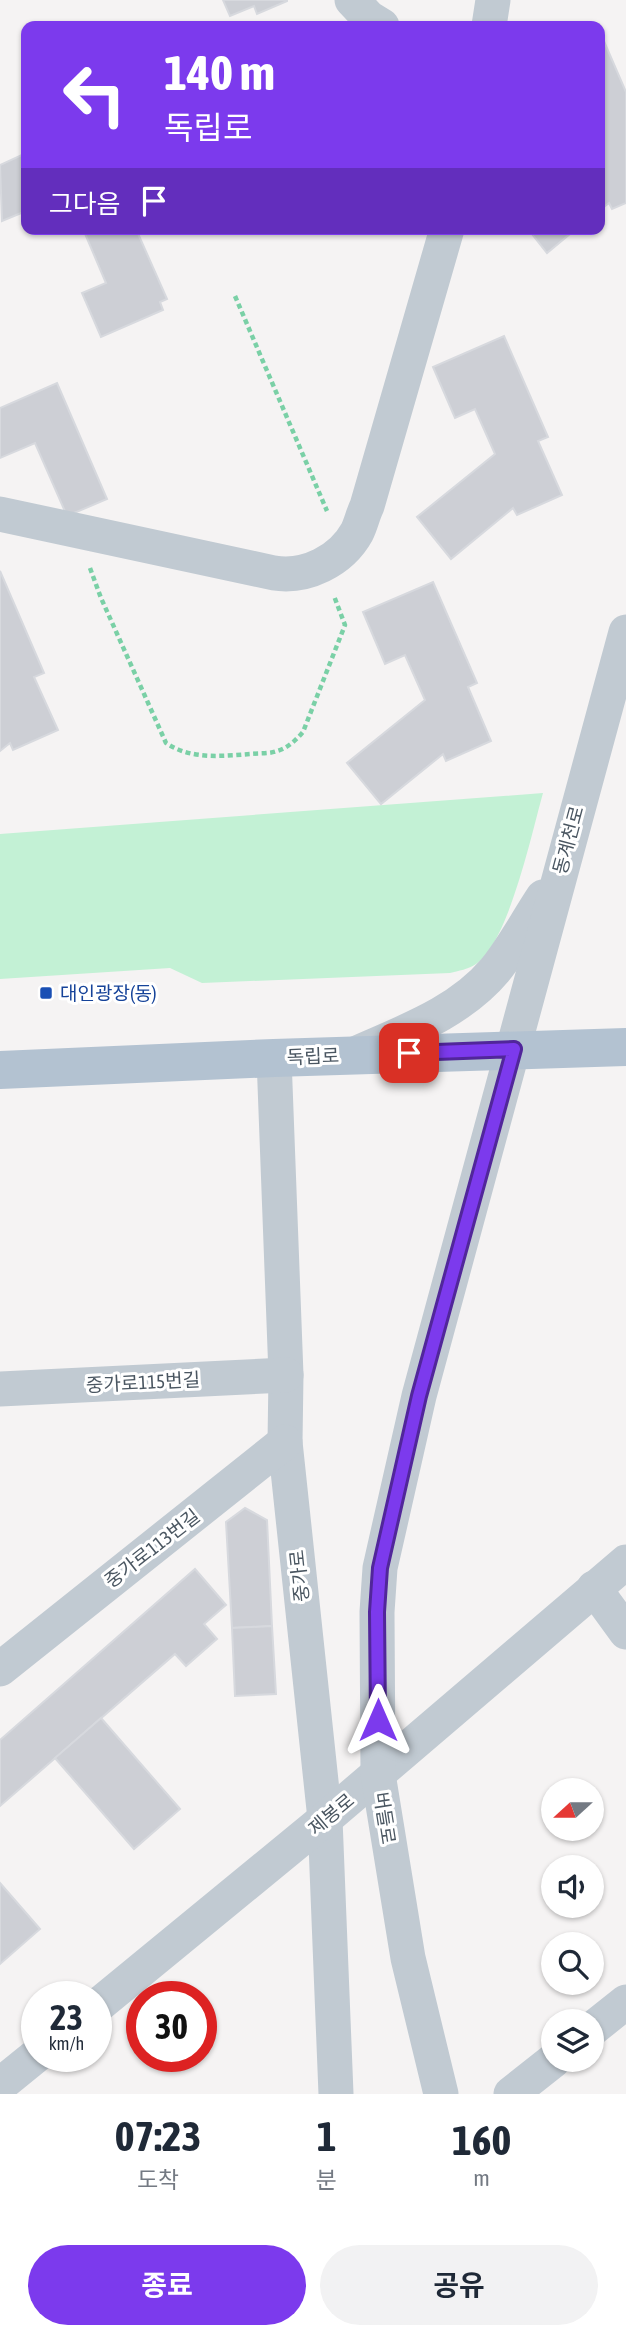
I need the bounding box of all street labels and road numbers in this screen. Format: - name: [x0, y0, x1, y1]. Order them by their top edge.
- street label: 동계천로: [548, 803, 588, 877]
- street label: 독립로: [286, 1044, 340, 1068]
- street label: 중가로115번길: [85, 1368, 201, 1396]
- street label: 중가로113번길: [100, 1504, 204, 1592]
- street label: 중가로: [285, 1549, 313, 1603]
- street label: 제봉로: [304, 1789, 358, 1839]
- street label: 버들로: [370, 1790, 400, 1846]

